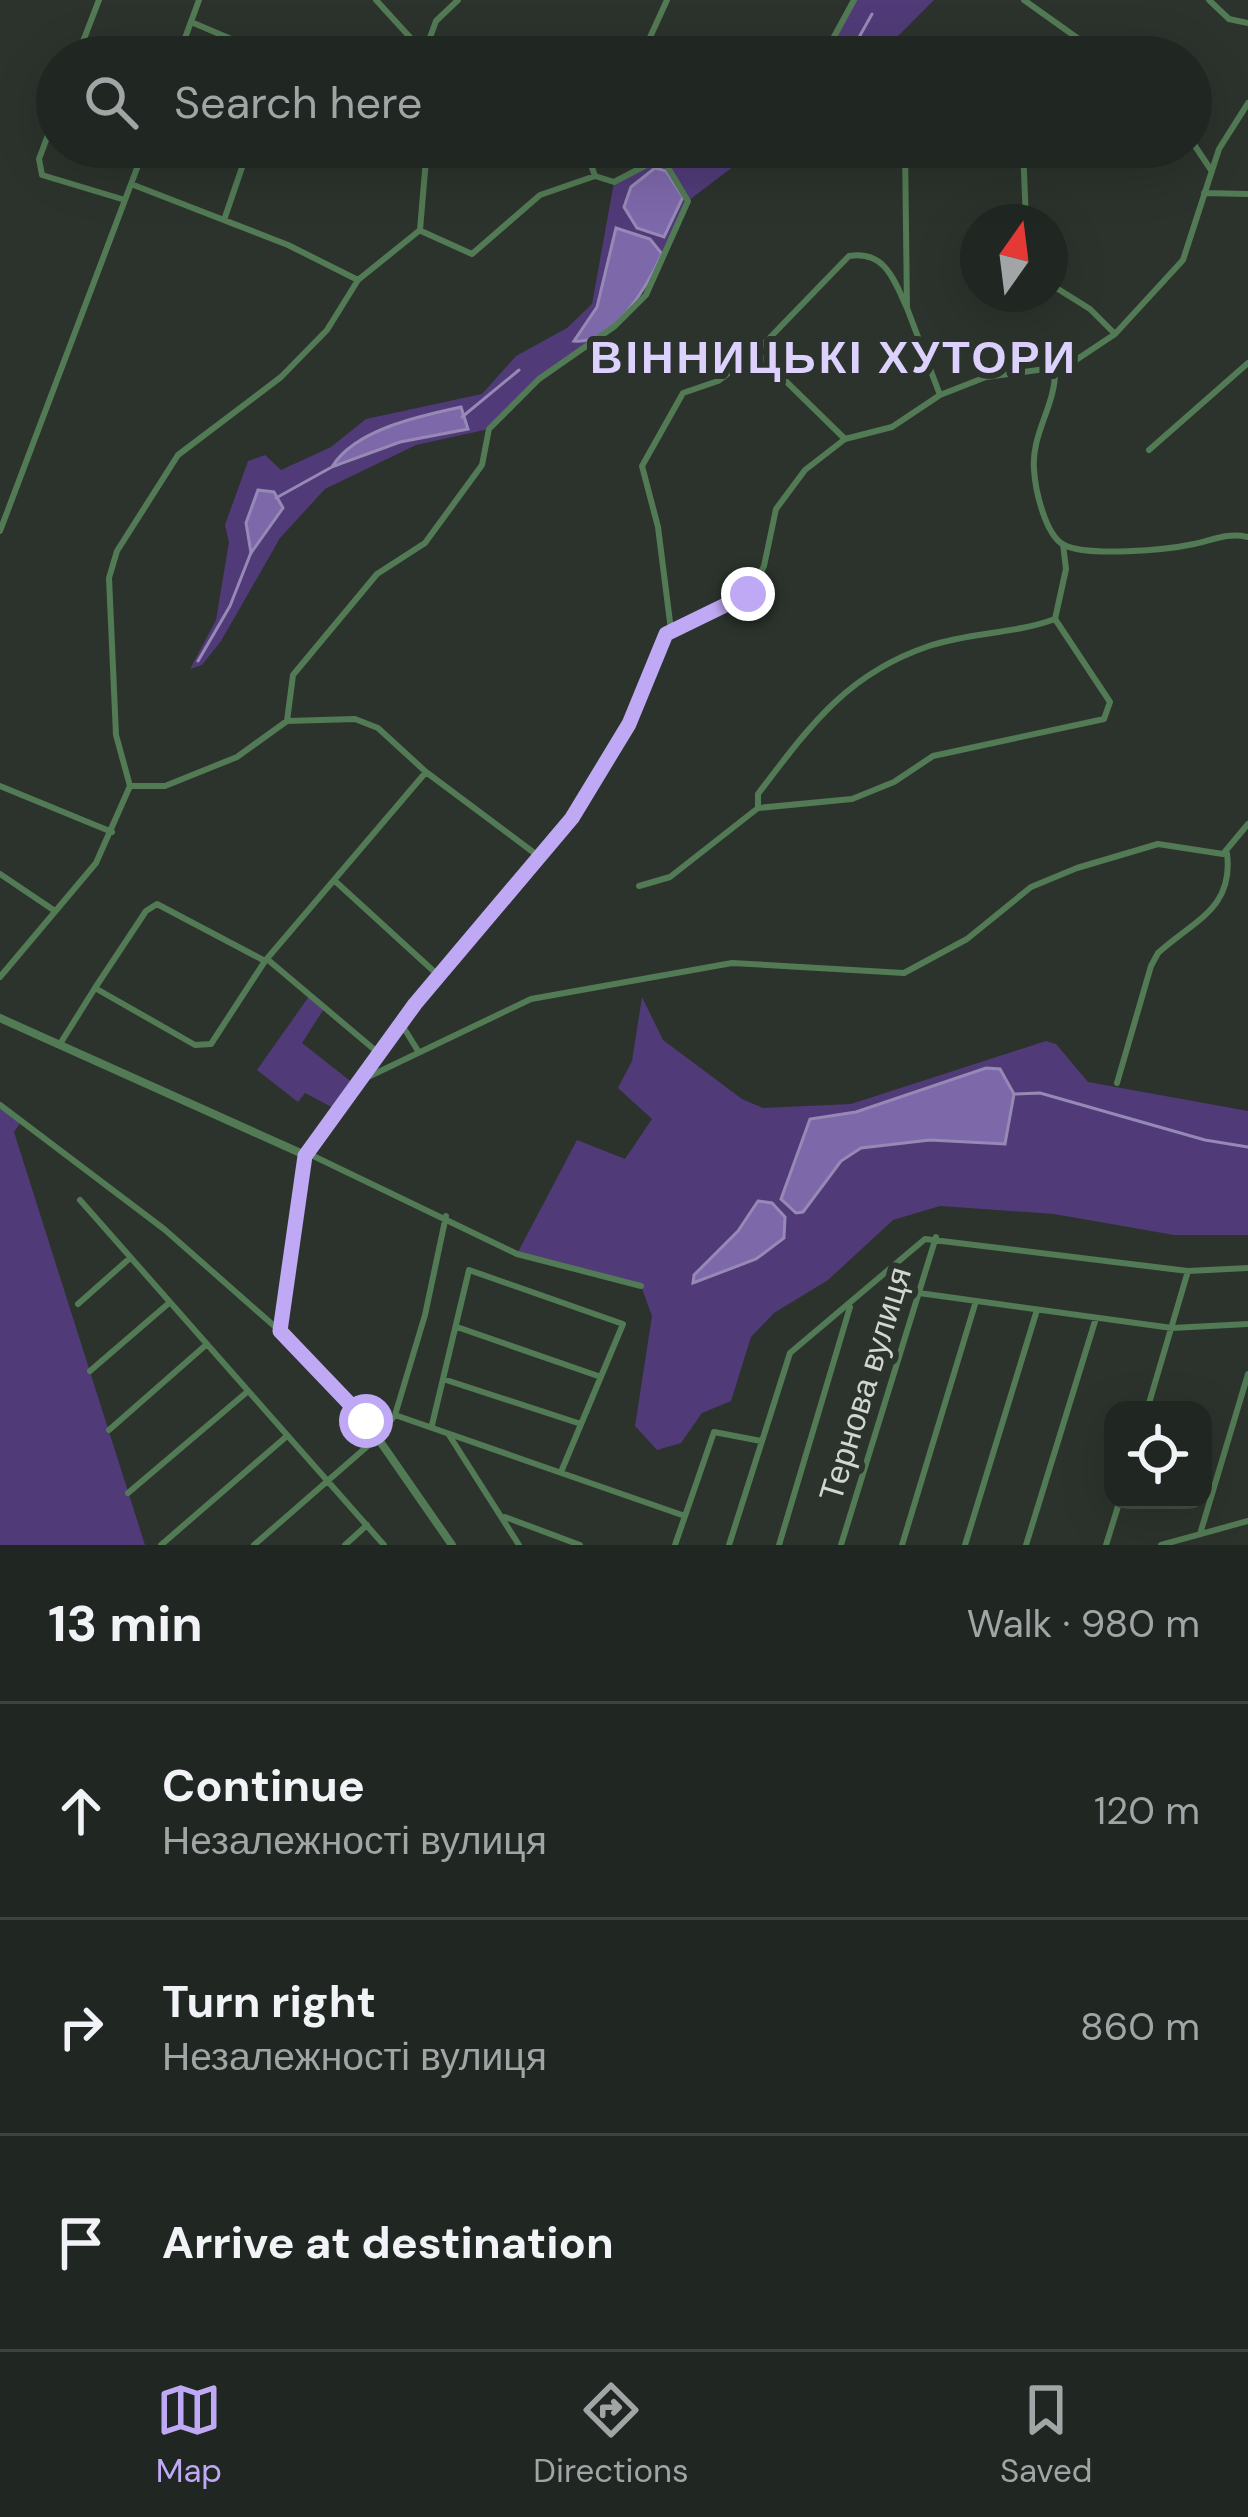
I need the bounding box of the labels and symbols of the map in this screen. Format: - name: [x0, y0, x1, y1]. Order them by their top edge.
- north arrow: [960, 204, 1068, 312]
- district label: ВІННИЦЬКІ ХУТОРИ: [590, 328, 1078, 387]
- route end: [721, 567, 775, 621]
- street label: Тернова вулиця: [809, 1262, 921, 1506]
- route start: [339, 1394, 393, 1448]

